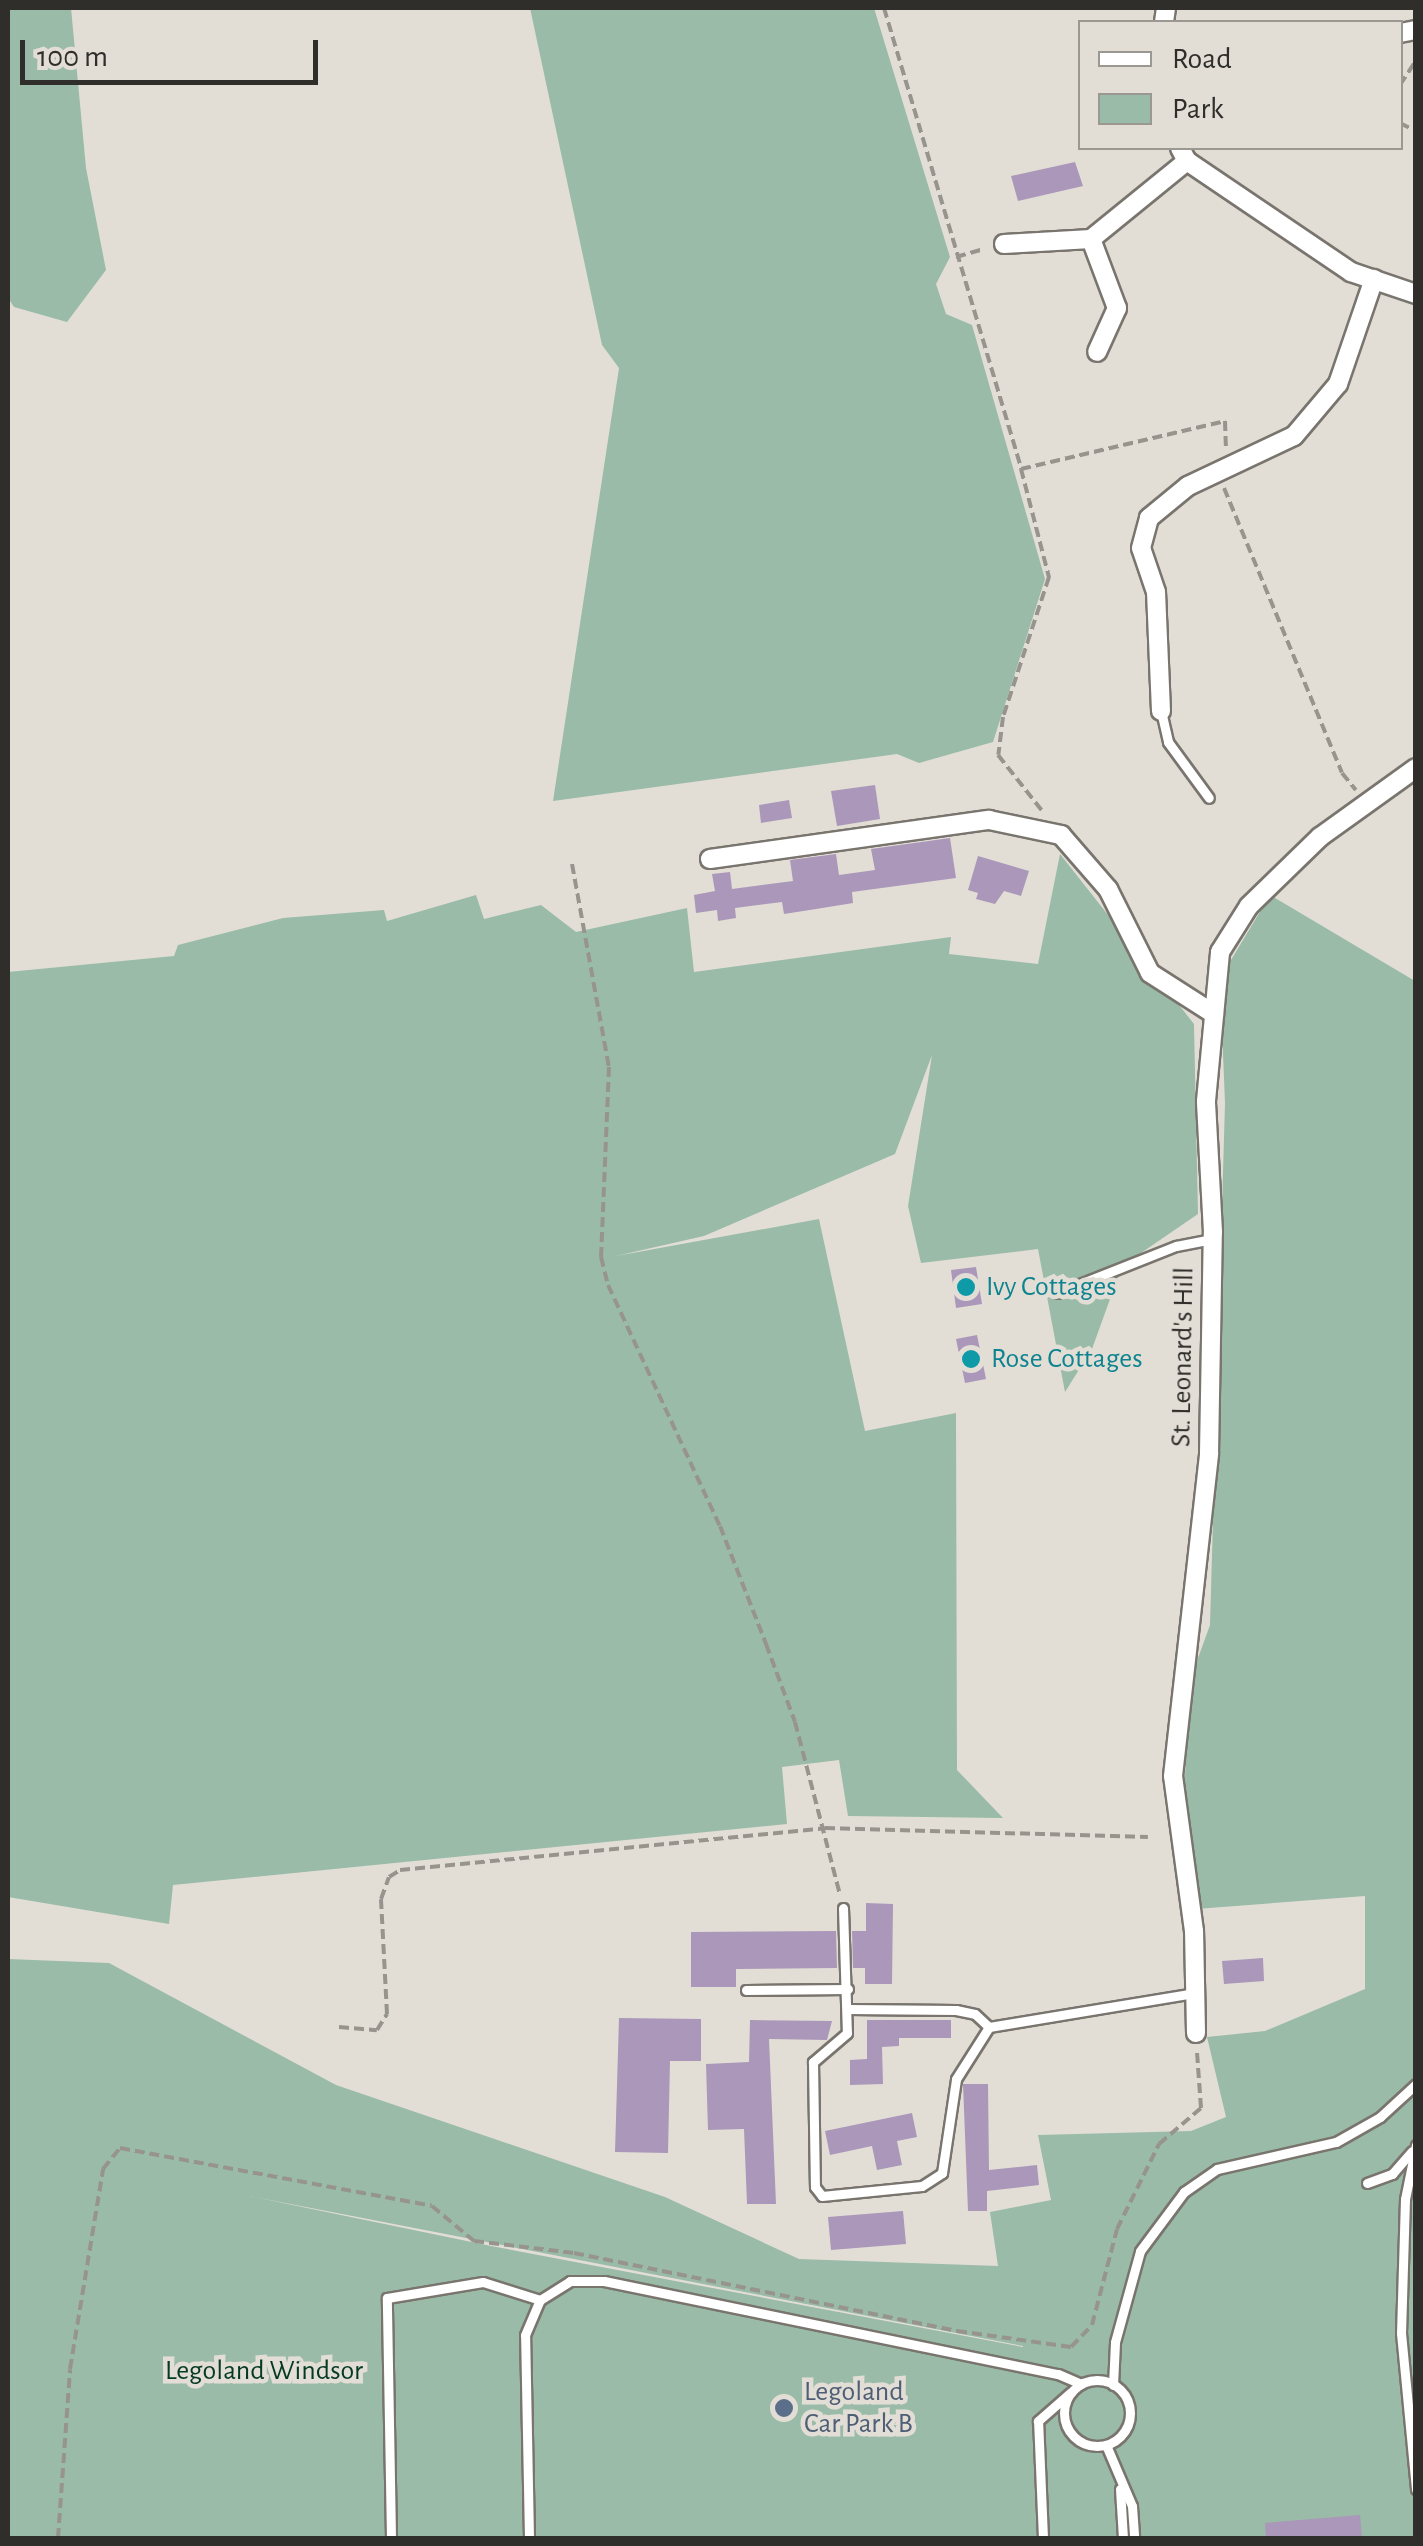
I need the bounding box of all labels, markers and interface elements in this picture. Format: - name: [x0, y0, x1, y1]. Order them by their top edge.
- scale bar: [25, 20, 322, 82]
- legend: [1078, 20, 1403, 150]
- text: 100 m: [37, 42, 108, 72]
- text: Road: [1172, 44, 1232, 74]
- text: Park: [1172, 94, 1224, 124]
- street label: St. Leonard's Hill: [1165, 1267, 1201, 1447]
- place label: Ivy Cottages: [986, 1270, 1117, 1304]
- marker: Ivy Cottages: [955, 1276, 977, 1298]
- place label: Rose Cottages: [991, 1342, 1143, 1376]
- marker: Rose Cottages: [960, 1348, 982, 1370]
- park label: Legoland Windsor: [165, 2354, 363, 2388]
- place label: Legoland Car Park B: [804, 2375, 913, 2441]
- marker: Legoland Car Park B: [773, 2397, 795, 2419]

